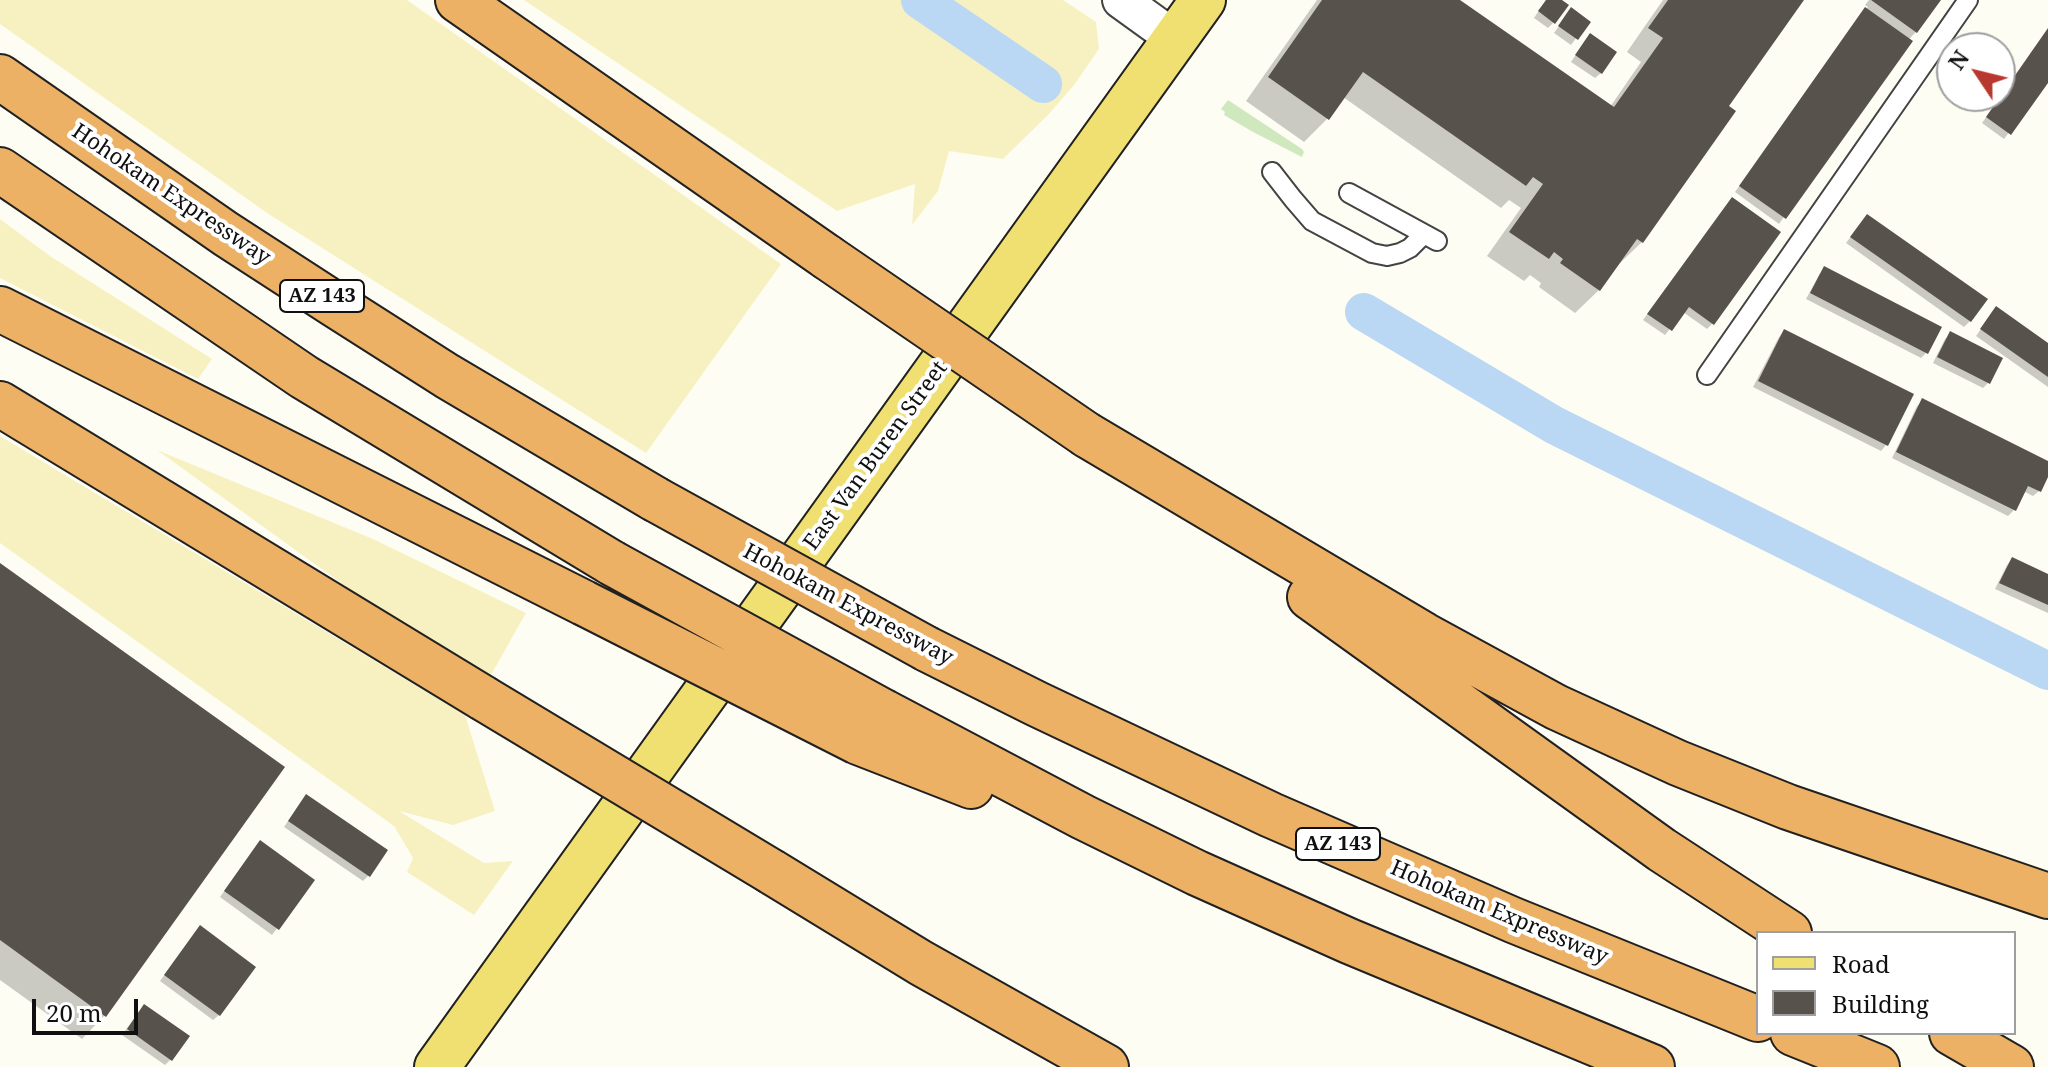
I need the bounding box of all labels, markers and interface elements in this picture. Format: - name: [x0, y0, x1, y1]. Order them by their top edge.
- north arrow: [1936, 32, 2016, 112]
- text: N: [1941, 44, 1975, 75]
- street label: Hohokam Expressway: [67, 119, 275, 271]
- road number: AZ 143: [280, 280, 364, 312]
- street label: East Van Buren Street: [799, 356, 953, 556]
- street label: Hohokam Expressway: [739, 538, 957, 672]
- road number: AZ 143: [1296, 828, 1380, 860]
- street label: Hohokam Expressway: [1386, 855, 1612, 971]
- legend: [1756, 931, 2016, 1035]
- text: Road: [1832, 947, 1890, 980]
- scale bar: [36, 983, 142, 1033]
- text: Building: [1832, 987, 1929, 1020]
- text: 20 m: [46, 996, 102, 1029]

